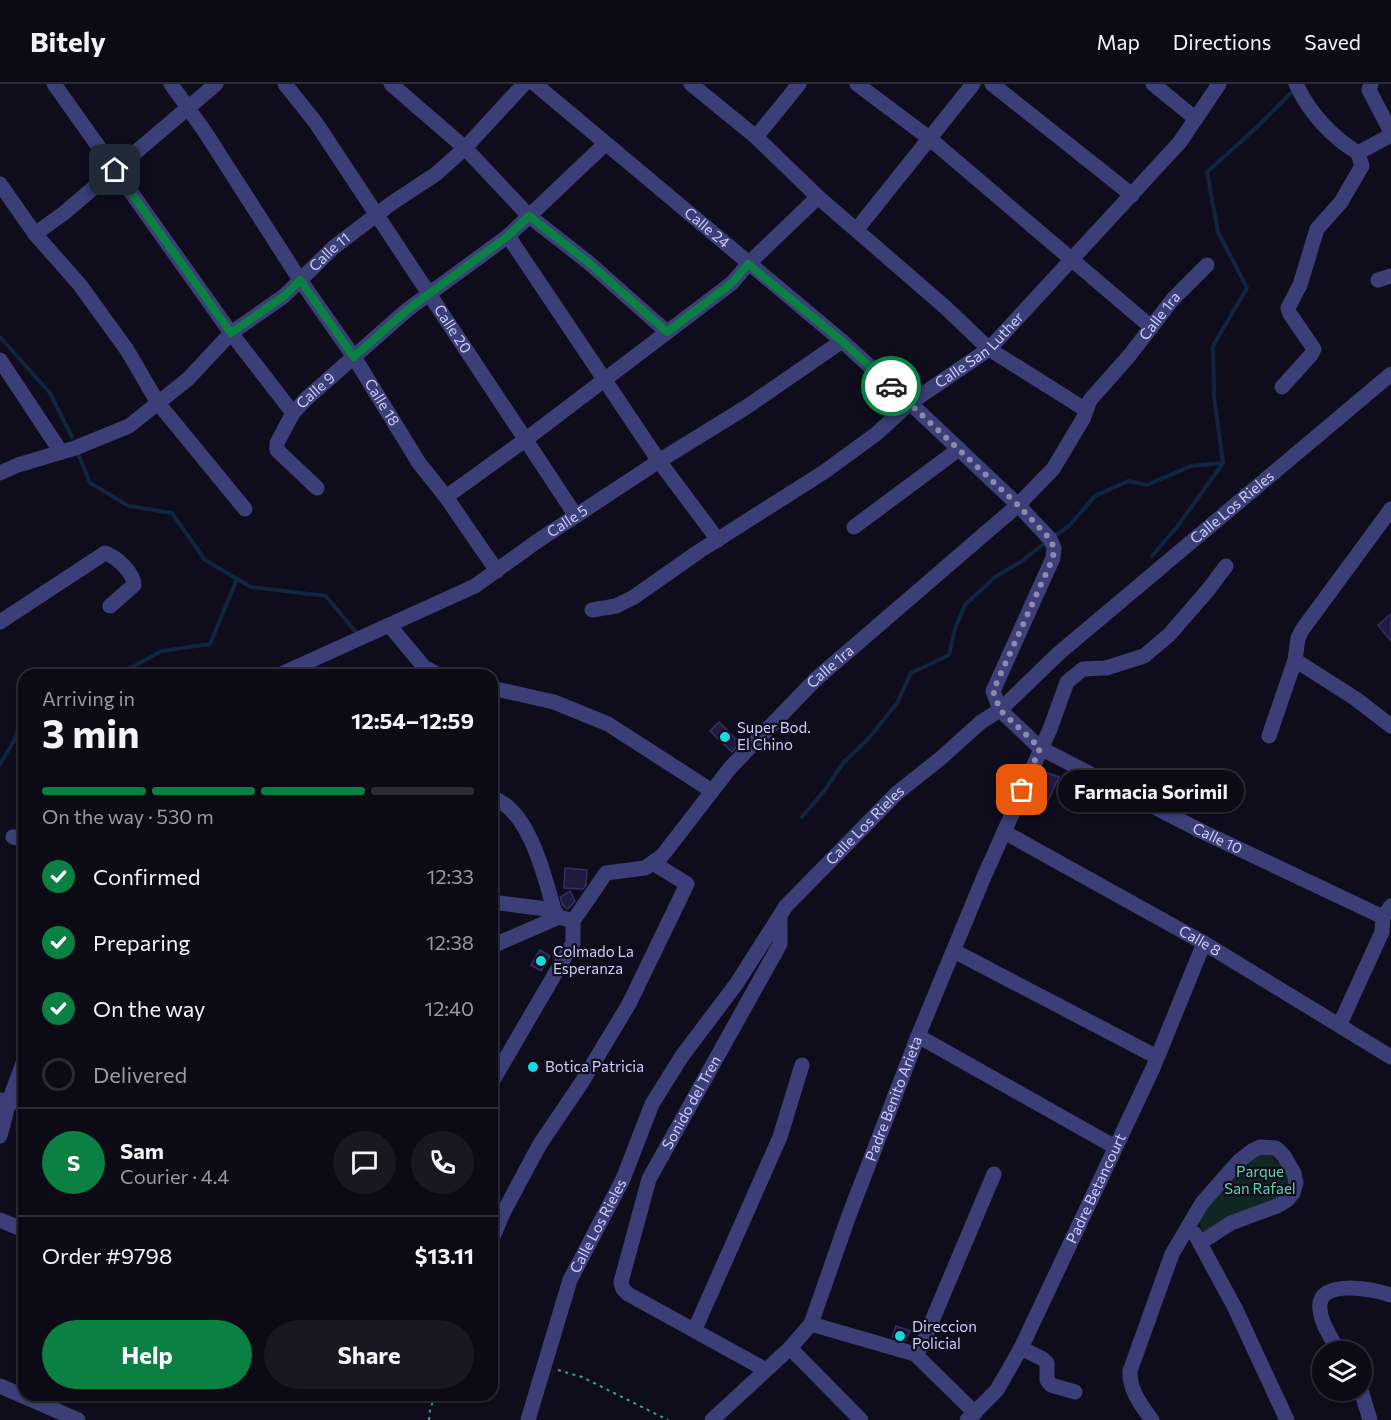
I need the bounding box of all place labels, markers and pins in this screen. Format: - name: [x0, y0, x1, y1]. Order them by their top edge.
- pin: [89, 144, 140, 195]
- place label: Super Bod. El Chino: [737, 718, 811, 753]
- marker: Super Bod. El Chino: [718, 730, 732, 744]
- pin: [996, 764, 1047, 815]
- callout: Farmacia Sorimil: [1058, 769, 1244, 811]
- place label: Colmado La Esperanza: [553, 942, 634, 977]
- marker: Colmado La Esperanza: [534, 954, 548, 968]
- place label: Botica Patricia: [545, 1057, 644, 1075]
- marker: Botica Patricia: [526, 1060, 540, 1074]
- place label: Direccion Policial: [912, 1317, 977, 1352]
- marker: Direccion Policial: [893, 1329, 907, 1343]

